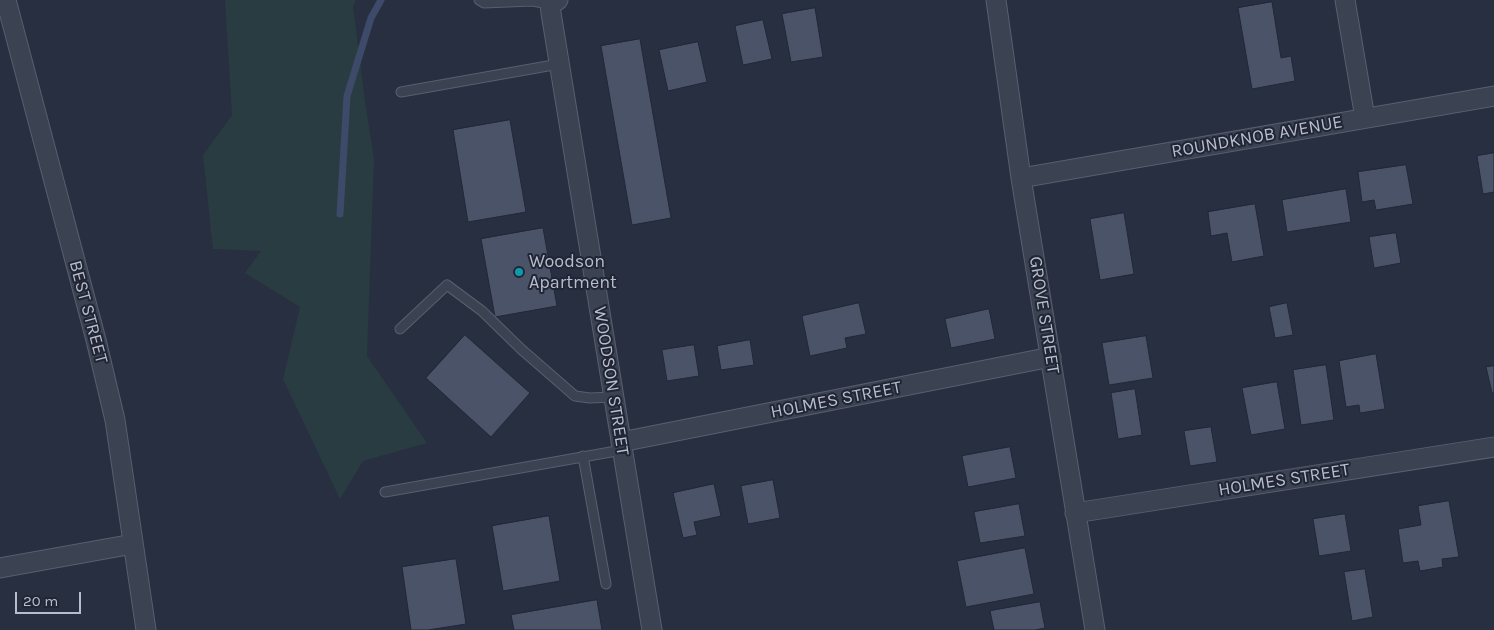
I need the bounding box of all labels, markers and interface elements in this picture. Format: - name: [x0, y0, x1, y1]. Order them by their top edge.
- street label: ROUNDKNOB AVENUE: [1170, 111, 1344, 163]
- place label: Woodson Apartment: [529, 251, 617, 294]
- street label: GROVE STREET: [1024, 255, 1064, 375]
- street label: BEST STREET: [64, 258, 112, 366]
- marker: Woodson Apartment: [513, 266, 525, 278]
- street label: WOODSON STREET: [589, 305, 633, 457]
- street label: HOLMES STREET: [769, 377, 903, 423]
- street label: HOLMES STREET: [1217, 459, 1351, 501]
- scale bar: [18, 582, 84, 614]
- text: 20 m: [23, 592, 58, 610]

